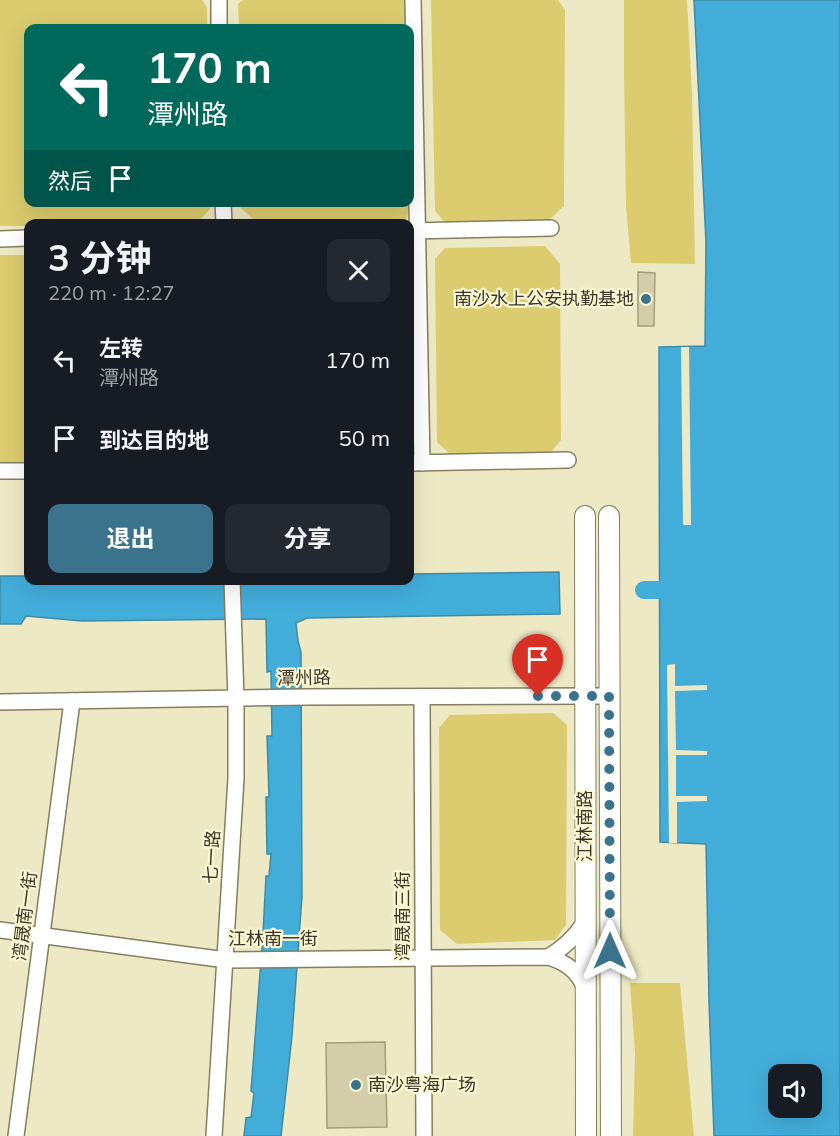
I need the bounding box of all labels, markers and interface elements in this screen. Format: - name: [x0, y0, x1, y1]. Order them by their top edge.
- text: 170 m: [147, 41, 272, 94]
- icon: left: [48, 48, 126, 126]
- text: 潭州路: [147, 97, 228, 131]
- icon: arrive: [104, 162, 137, 195]
- text: 然后: [48, 167, 92, 195]
- text: 3 分钟: [48, 235, 151, 280]
- button: close: [327, 239, 390, 302]
- text: 220 m · 12:27: [48, 280, 174, 305]
- place label: 南沙水上公安执勤基地: [454, 287, 634, 310]
- marker: 南沙水上公安执勤基地: [639, 292, 653, 306]
- text: 左转: [99, 334, 143, 362]
- icon: left: [48, 344, 81, 377]
- text: 170 m: [325, 346, 390, 374]
- text: 潭州路: [99, 365, 159, 390]
- icon: arrive: [48, 422, 81, 455]
- text: 50 m: [339, 424, 390, 452]
- text: 到达目的地: [99, 426, 209, 454]
- button: 退出: [48, 504, 213, 573]
- button: 分享: [225, 504, 390, 573]
- pin: [512, 634, 563, 696]
- icon: arrive: [521, 643, 554, 676]
- street label: 潭州路: [277, 666, 331, 689]
- street label: 江林南路: [573, 790, 596, 862]
- street label: 七一路: [199, 829, 224, 885]
- street label: 湾晟南一街: [8, 870, 41, 962]
- street label: 湾晟南三街: [391, 871, 414, 961]
- position arrow: [578, 919, 642, 983]
- street label: 江林南一街: [228, 927, 318, 950]
- map controls: [768, 1064, 822, 1118]
- button: sound: [768, 1064, 822, 1118]
- place label: 南沙粤海广场: [368, 1073, 476, 1096]
- marker: 南沙粤海广场: [349, 1078, 363, 1092]

